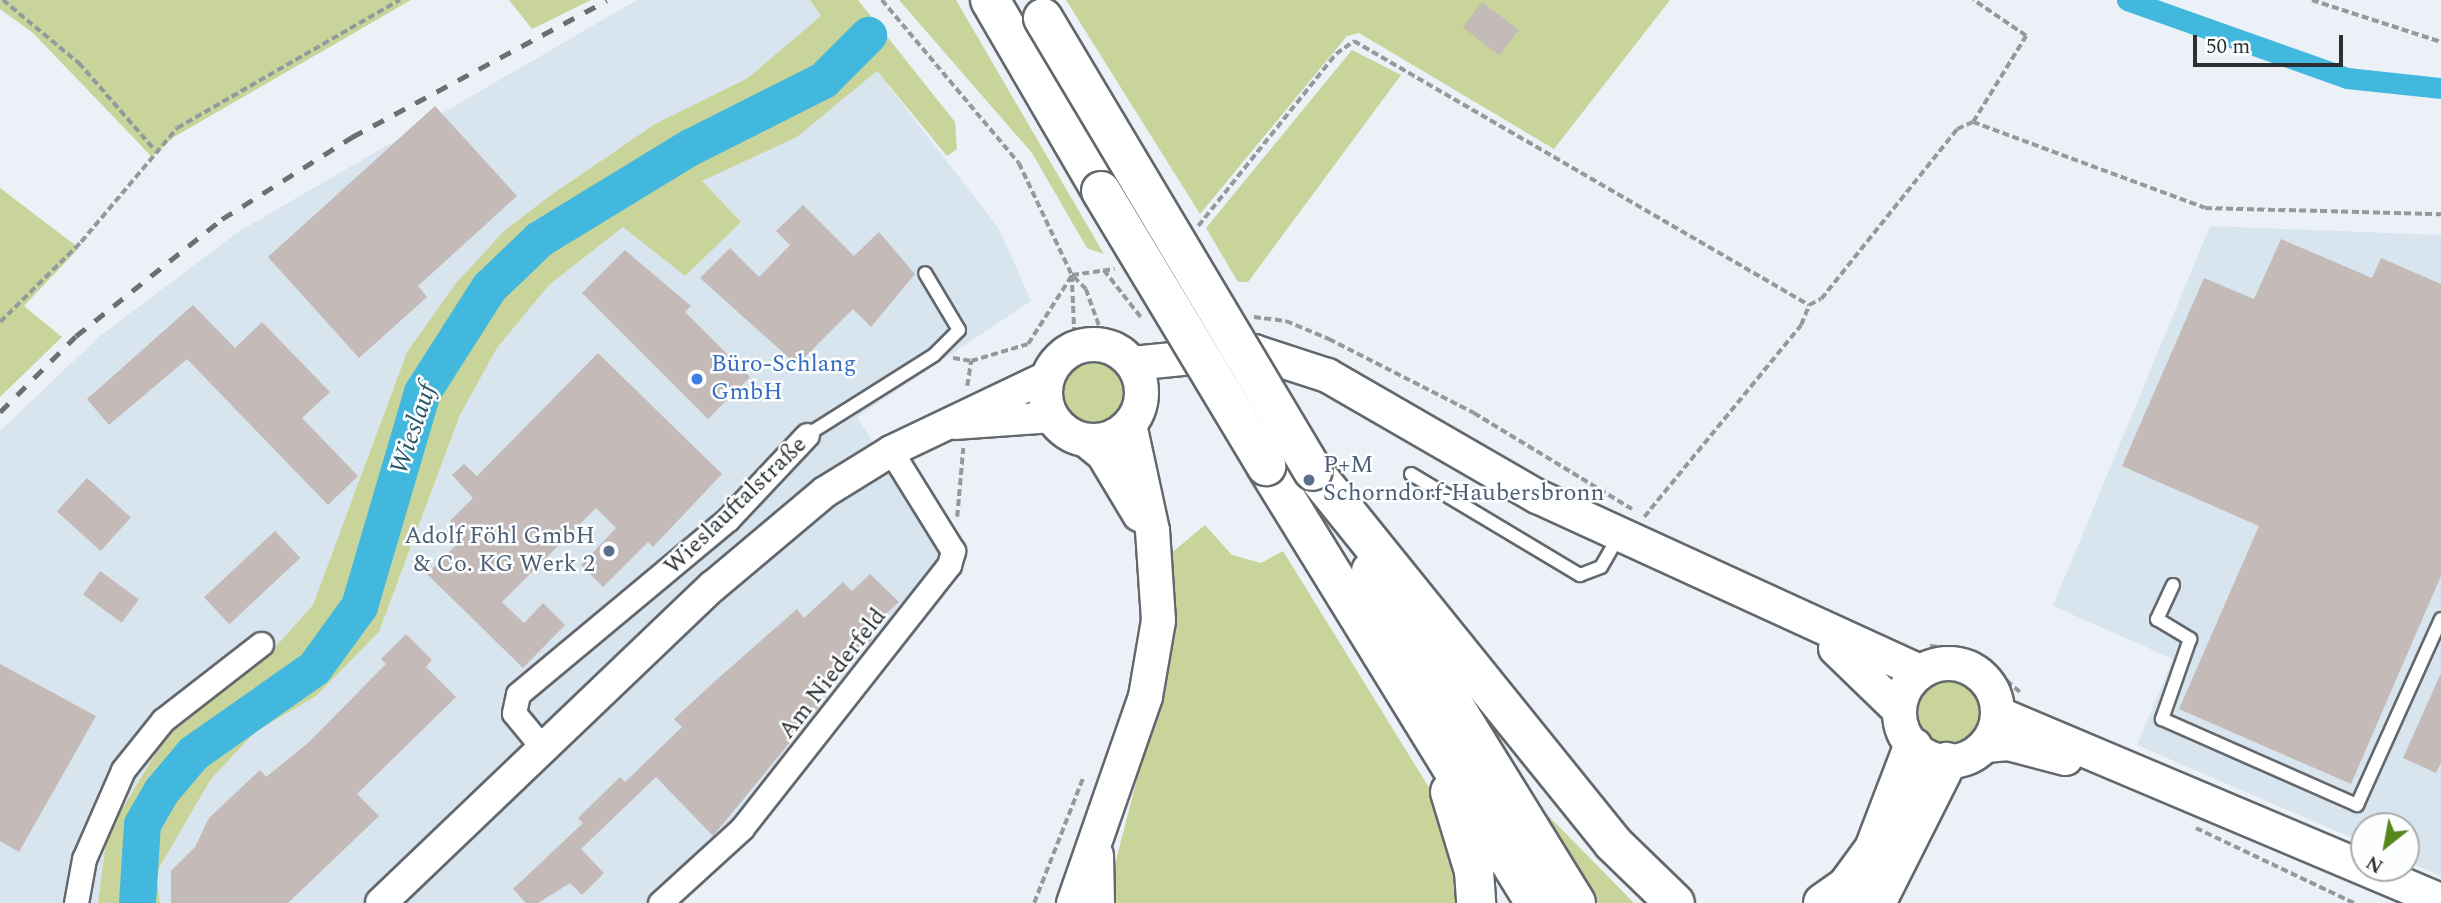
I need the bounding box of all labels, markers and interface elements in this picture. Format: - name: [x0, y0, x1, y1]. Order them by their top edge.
- scale bar: [2196, 21, 2346, 65]
- text: 50 m: [2206, 31, 2250, 63]
- place label: Büro-Schlang GmbH: [711, 351, 856, 407]
- marker: Büro-Schlang GmbH: [689, 371, 705, 387]
- water label: Wieslauf: [384, 379, 444, 479]
- street label: Wieslauftalstraße: [659, 431, 813, 581]
- place label: P+M Schorndorf-Haubersbronn: [1323, 452, 1604, 508]
- marker: P+M Schorndorf-Haubersbronn: [1301, 472, 1317, 488]
- place label: Adolf Föhl GmbH & Co. KG Werk 2: [404, 523, 595, 579]
- marker: Adolf Föhl GmbH & Co. KG Werk 2: [601, 543, 617, 559]
- street label: Am Niederfeld: [773, 603, 893, 745]
- north arrow: [2350, 812, 2420, 882]
- text: N: [2361, 847, 2389, 880]

